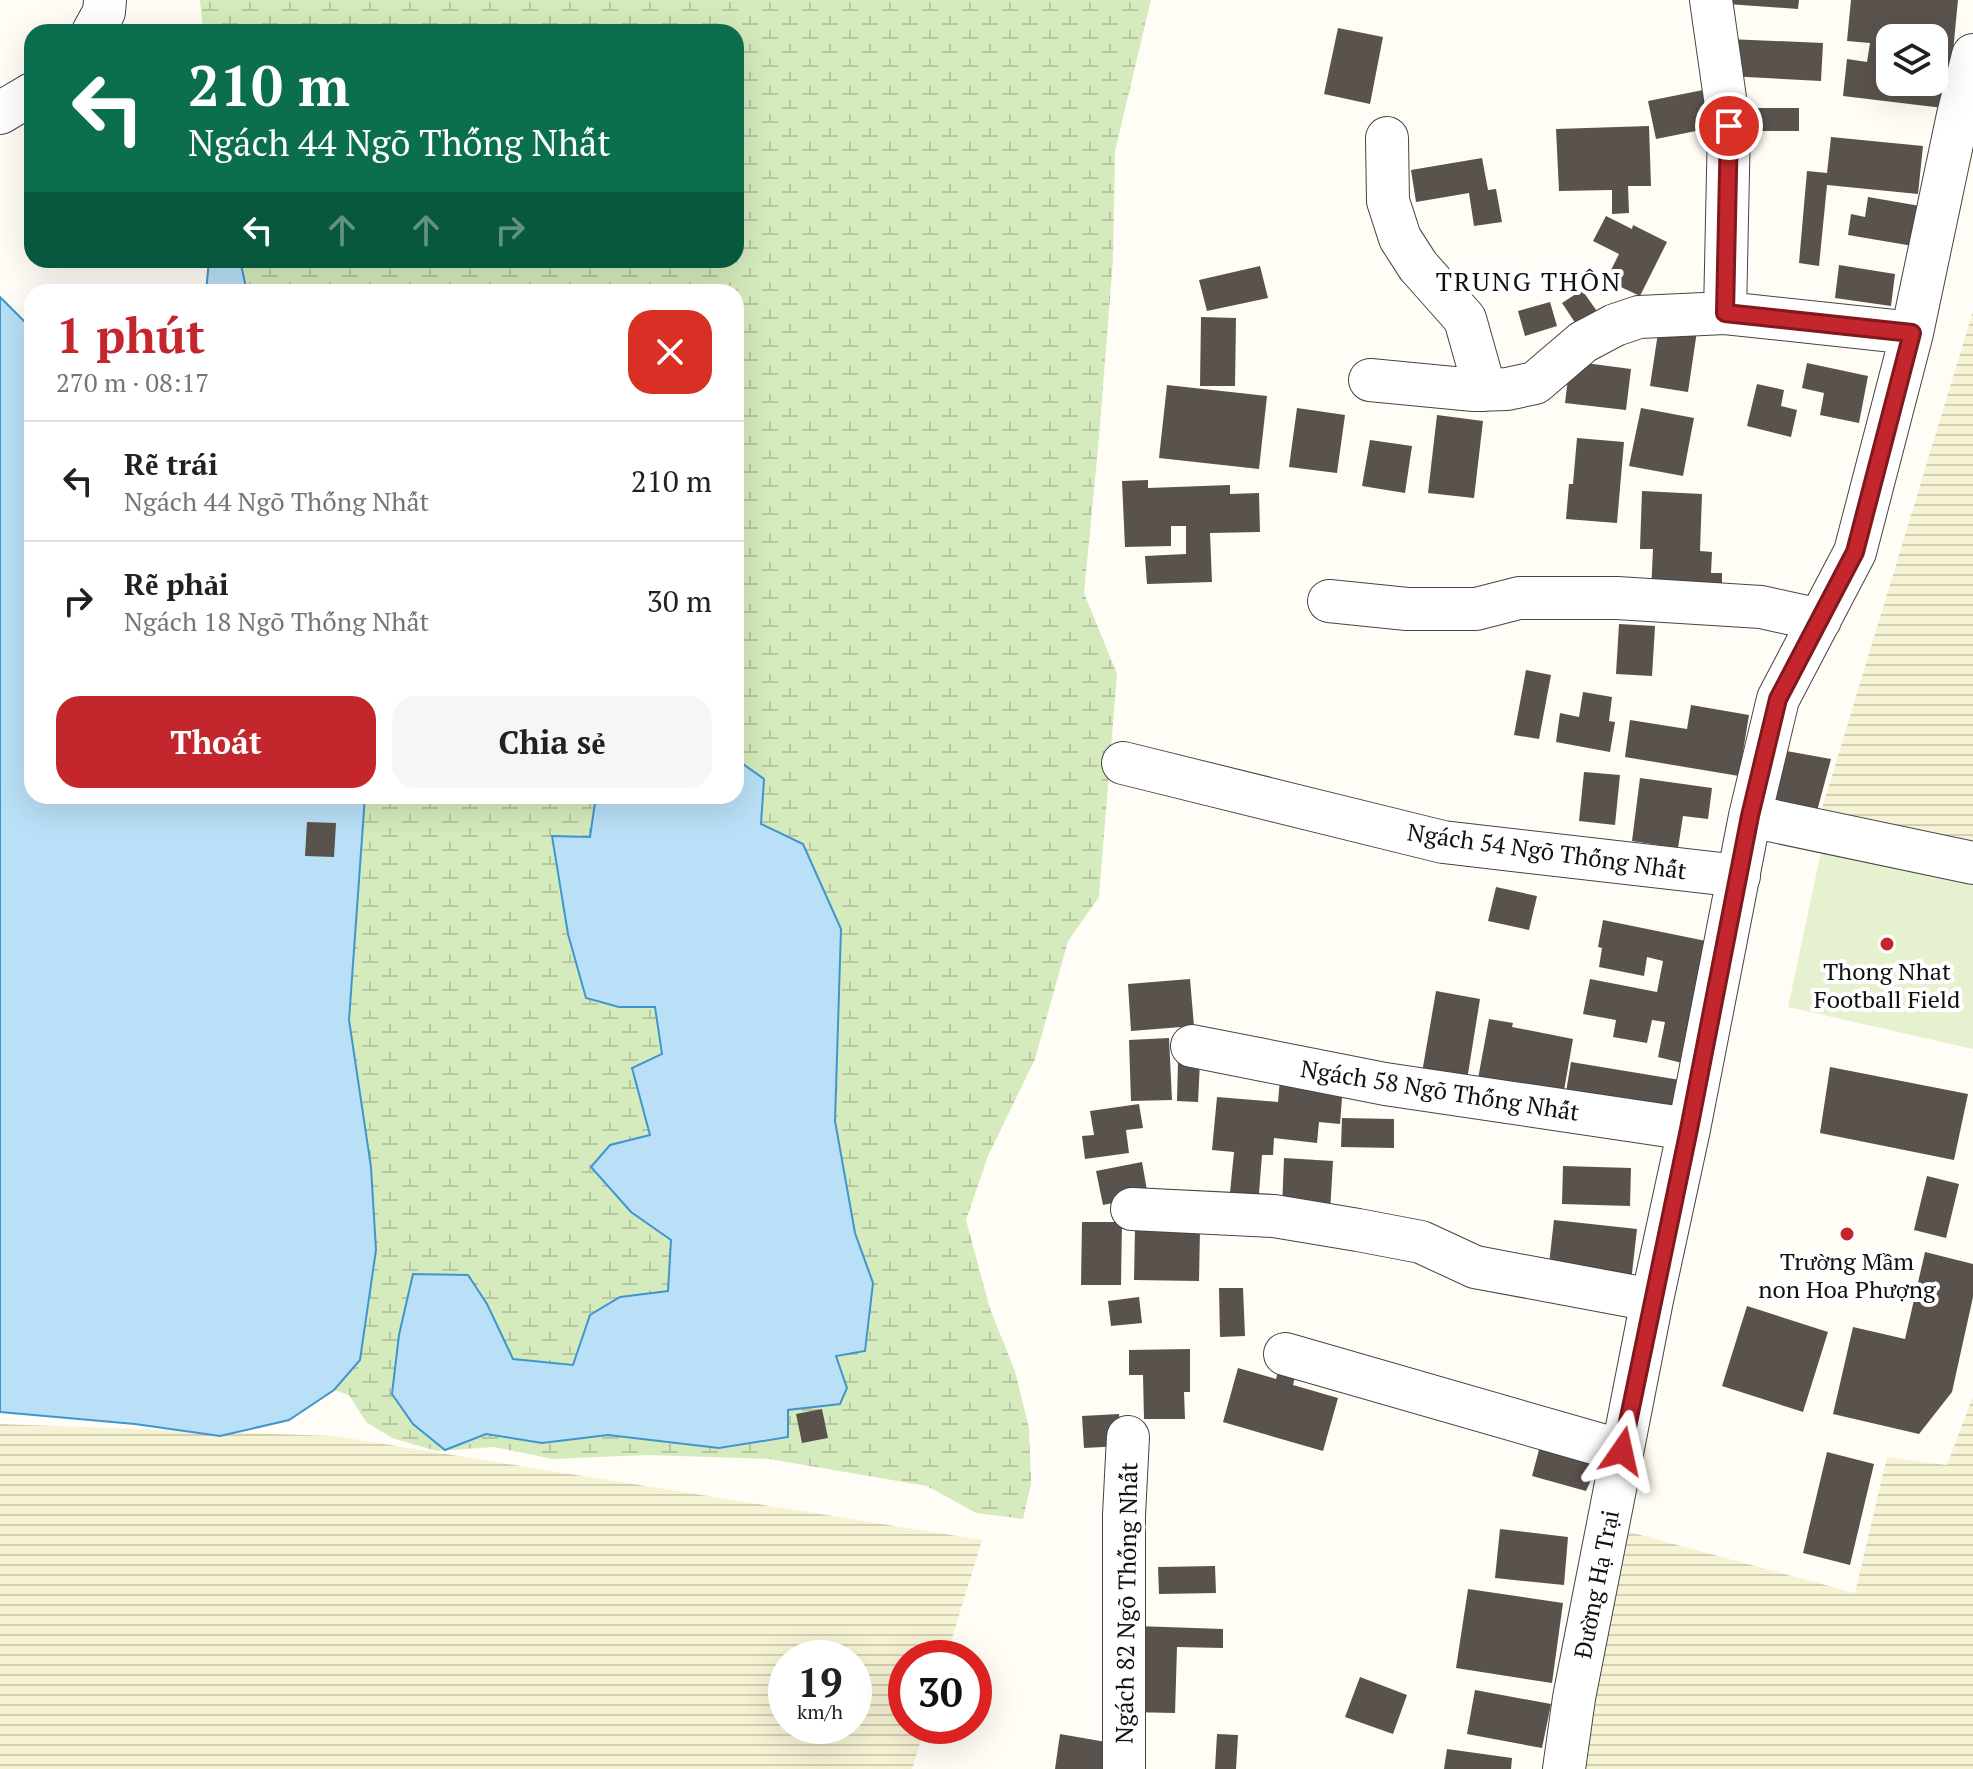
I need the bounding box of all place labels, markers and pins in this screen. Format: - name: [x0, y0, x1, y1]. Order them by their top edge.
- pin: [1695, 92, 1763, 160]
- marker: Thong Nhat Football Field: [1878, 935, 1896, 953]
- place label: Thong Nhat Football Field: [1814, 955, 1960, 1015]
- marker: Trường Mầm non Hoa Phượng: [1838, 1225, 1856, 1243]
- place label: Trường Mầm non Hoa Phượng: [1758, 1245, 1936, 1305]

